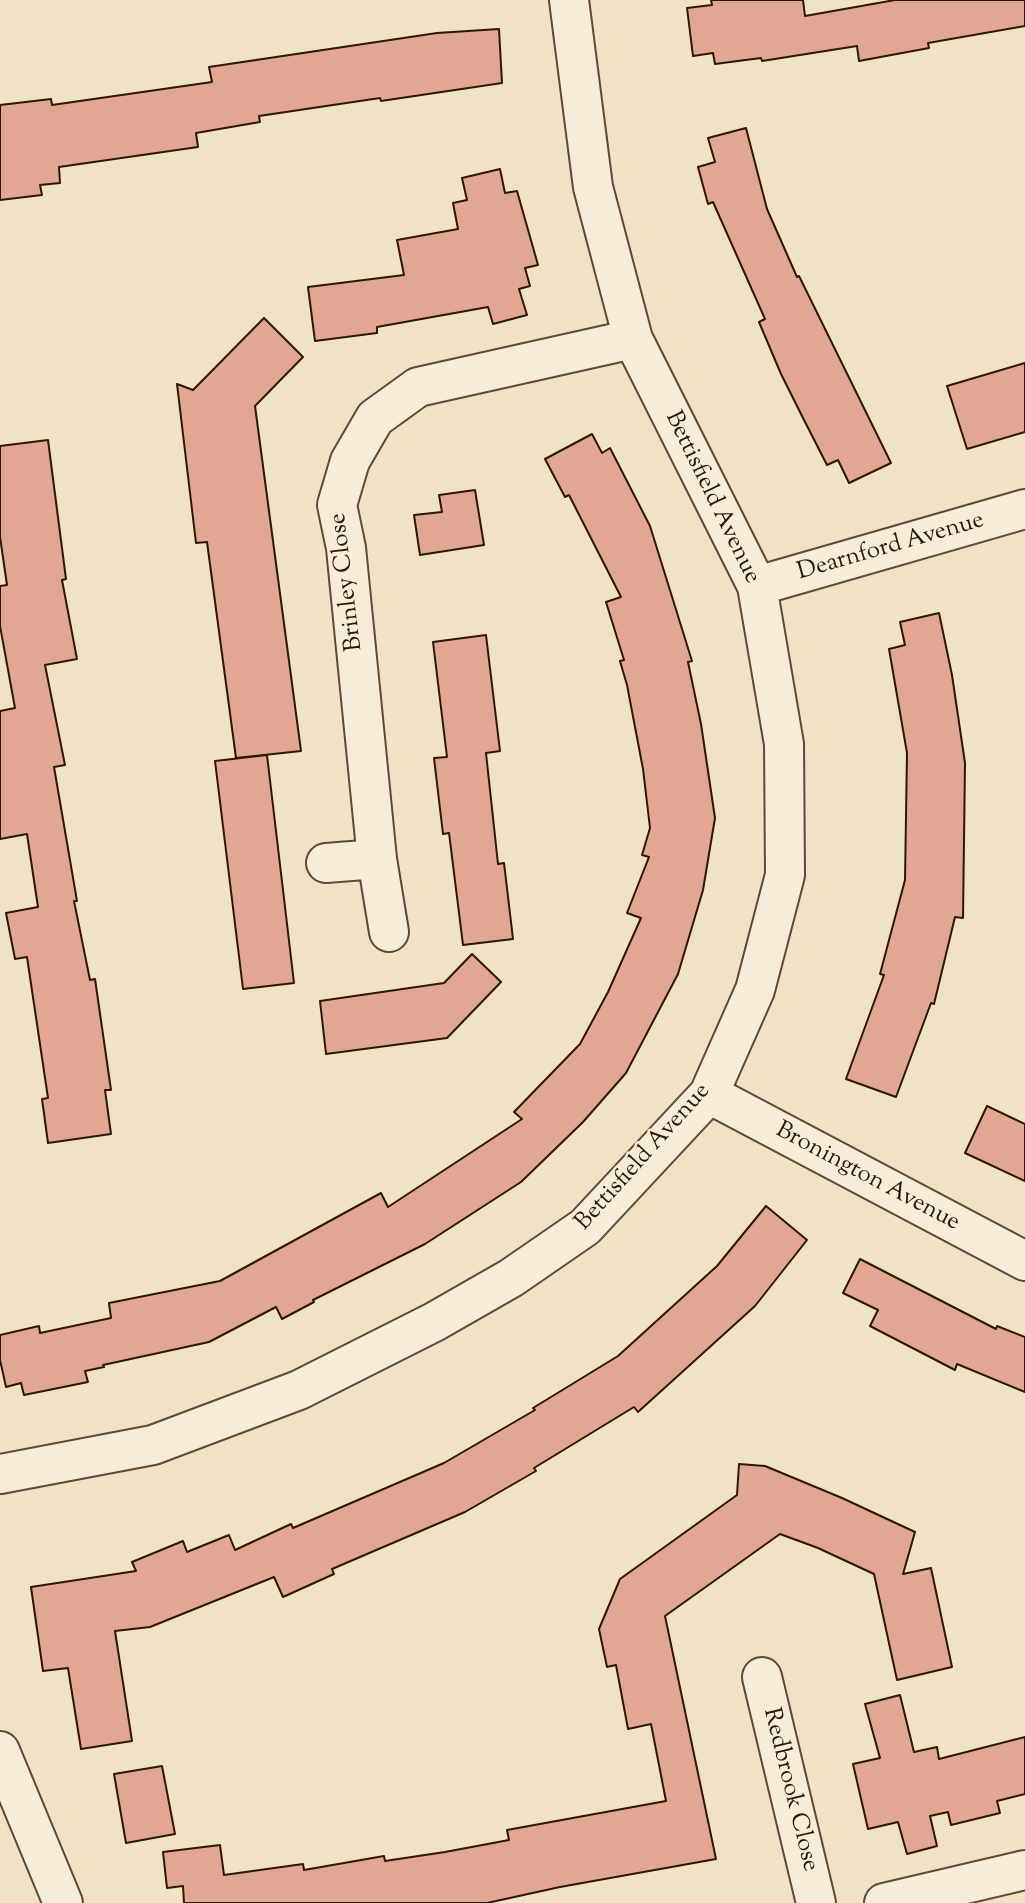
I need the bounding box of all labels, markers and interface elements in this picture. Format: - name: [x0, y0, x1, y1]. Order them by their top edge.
- street label: Bettisfield Avenue: [657, 407, 765, 589]
- street label: Dearnford Avenue: [794, 508, 988, 588]
- street label: Brinley Close: [325, 511, 371, 653]
- street label: Bettisfield Avenue: [570, 1078, 718, 1238]
- street label: Bronington Avenue: [770, 1117, 964, 1239]
- street label: Redbrook Close: [755, 1705, 823, 1875]

